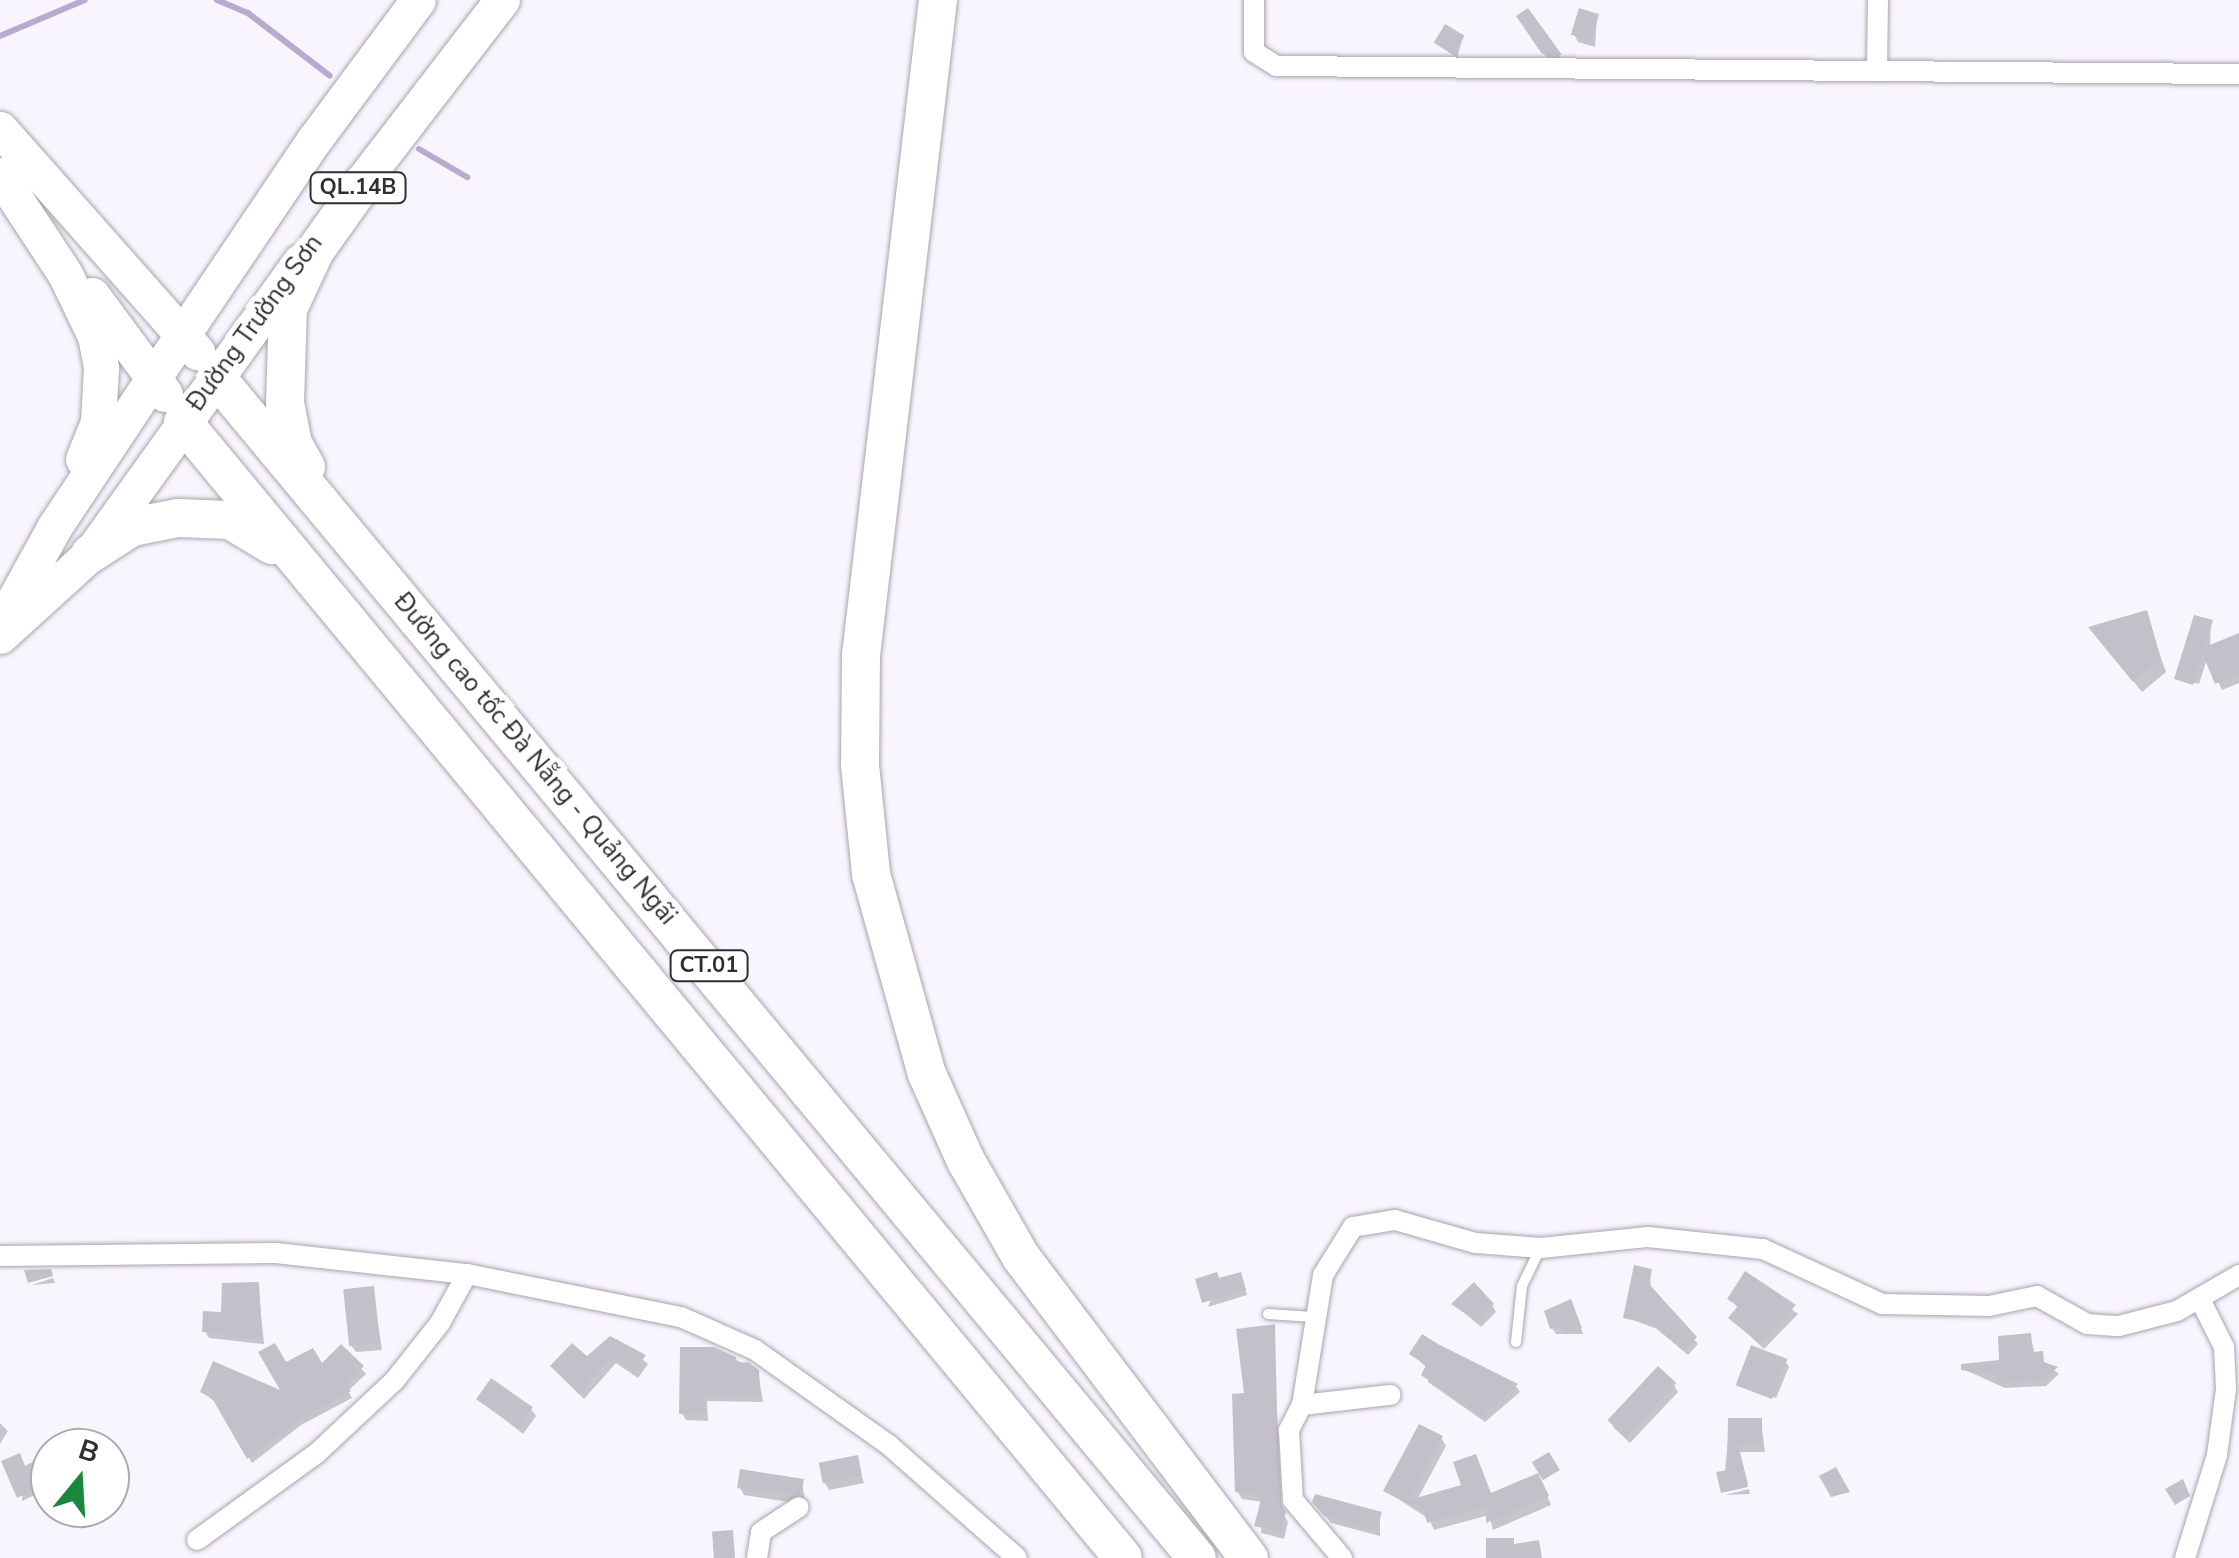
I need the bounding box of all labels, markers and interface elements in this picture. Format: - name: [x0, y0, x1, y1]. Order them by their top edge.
- road number: QL.14B: [308, 171, 408, 205]
- street label: Đường Trường Sơn: [181, 229, 329, 417]
- street label: Đường cao tốc Đà Nẵng - Quảng Ngãi: [387, 587, 683, 931]
- road number: CT.01: [669, 949, 749, 983]
- north arrow: [30, 1428, 130, 1528]
- text: B: [74, 1430, 104, 1472]

